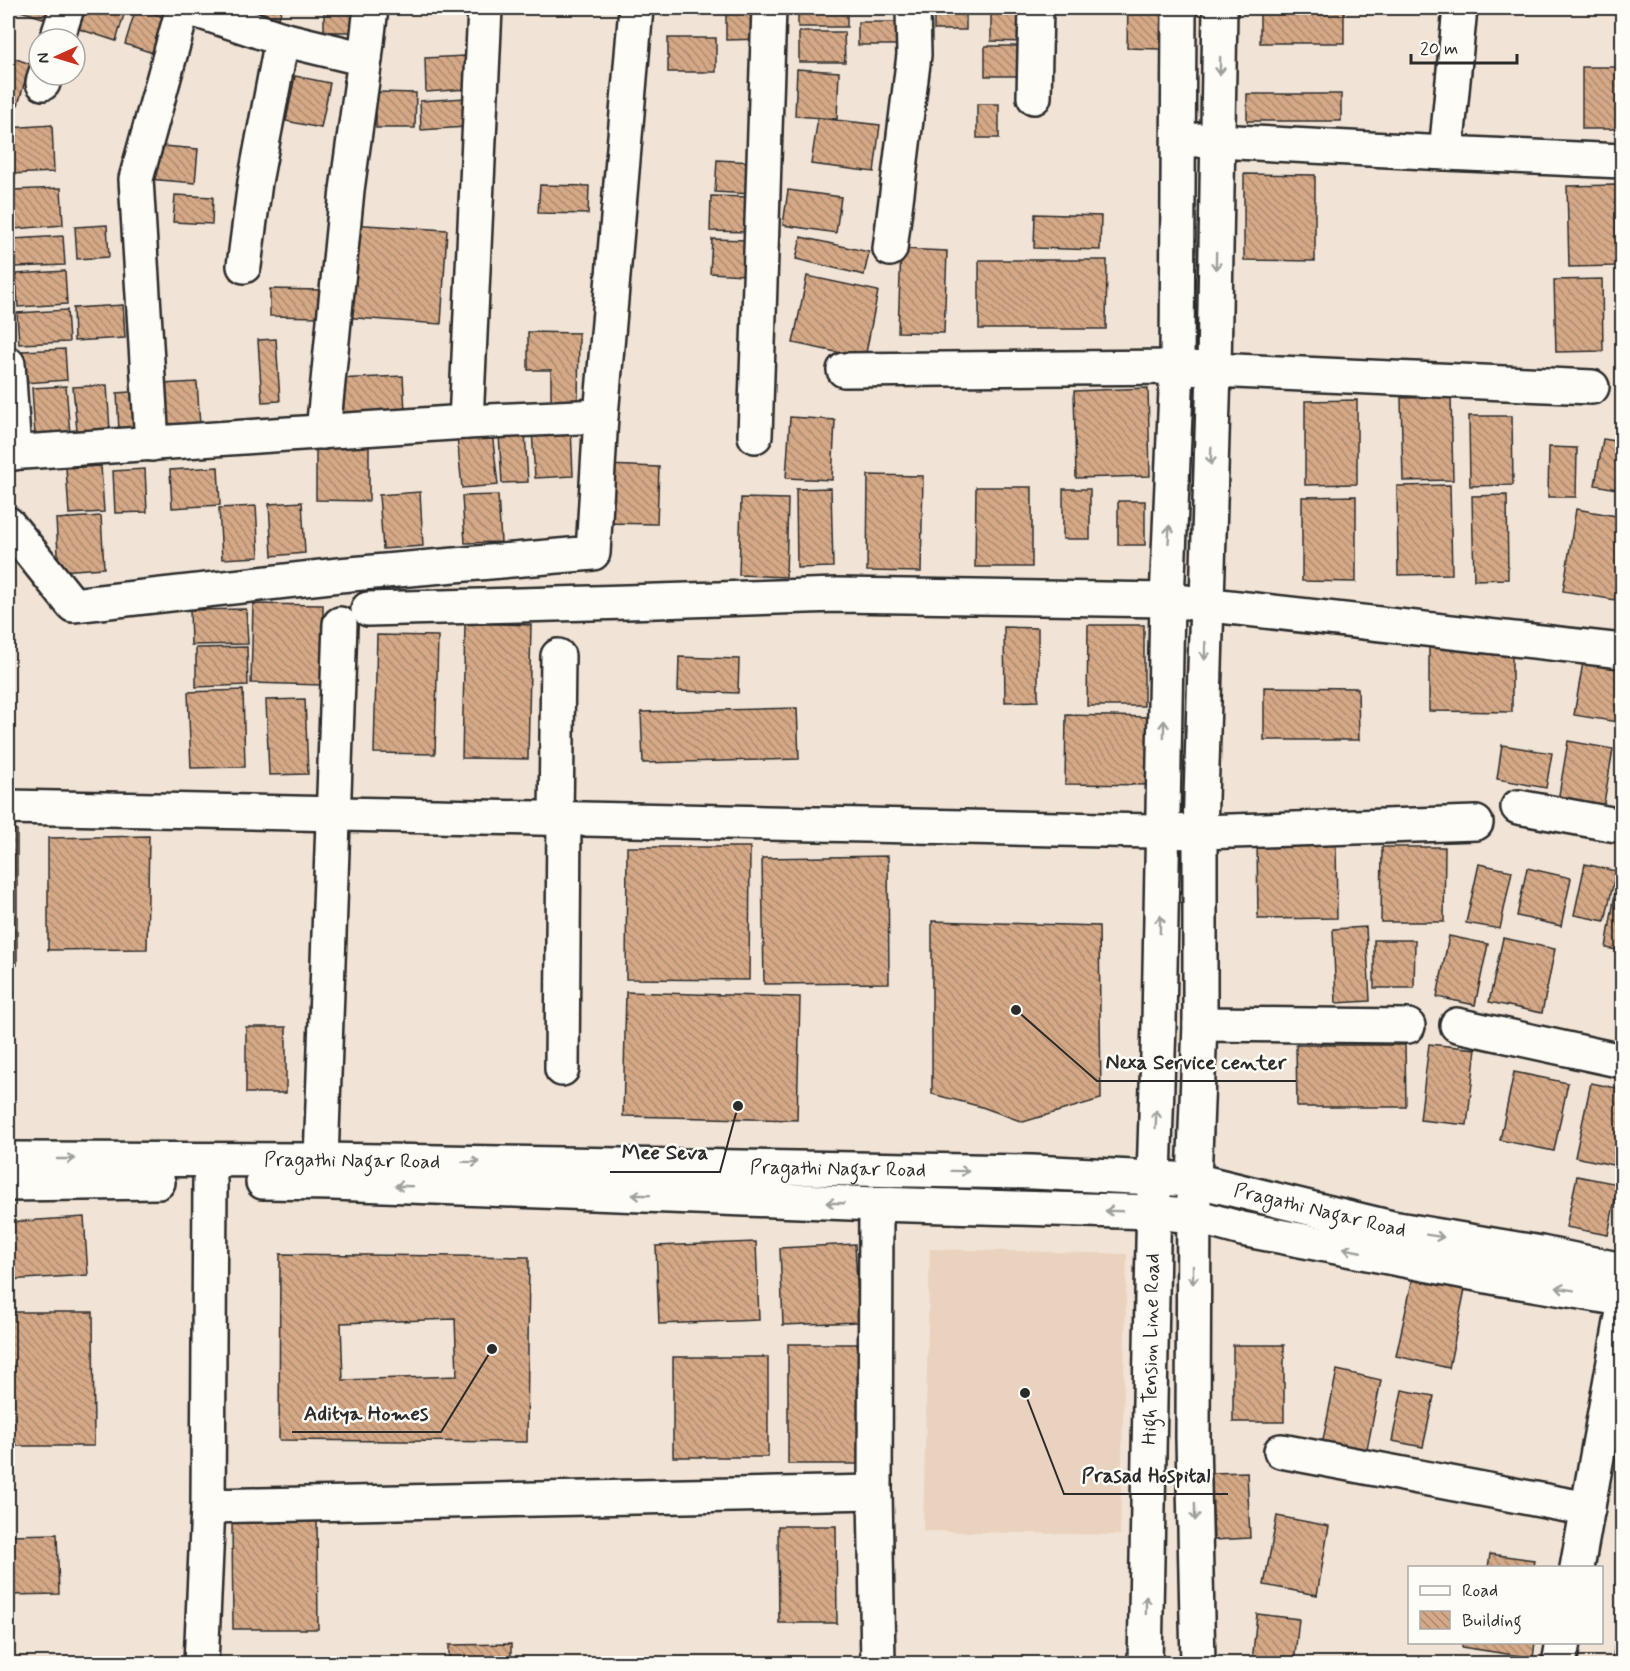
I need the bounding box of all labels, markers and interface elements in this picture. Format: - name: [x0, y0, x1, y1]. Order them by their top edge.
- north arrow: [27, 27, 87, 87]
- scale bar: [1411, 27, 1518, 65]
- text: 20 m: [1420, 37, 1458, 61]
- text: N: [33, 52, 54, 64]
- one-way arrow: [1214, 55, 1225, 75]
- one-way arrow: [1211, 250, 1222, 270]
- one-way arrow: [1206, 445, 1217, 465]
- one-way arrow: [1164, 525, 1175, 545]
- one-way arrow: [1200, 640, 1211, 660]
- one-way arrow: [1158, 720, 1169, 740]
- one-way arrow: [1154, 915, 1166, 935]
- callout: Nexa Service center: [1097, 1042, 1296, 1081]
- text: Nexa Service center: [1106, 1049, 1288, 1077]
- one-way arrow: [1150, 1109, 1161, 1129]
- callout: Mee Seva: [610, 1133, 720, 1172]
- text: Mee Seva: [622, 1139, 708, 1167]
- street label: Pragathi Nagar Road: [264, 1146, 440, 1176]
- one-way arrow: [55, 1153, 75, 1165]
- street label: Pragathi Nagar Road: [750, 1154, 926, 1185]
- one-way arrow: [460, 1157, 480, 1168]
- one-way arrow: [949, 1165, 969, 1177]
- street label: Pragathi Nagar Road: [1231, 1177, 1408, 1244]
- one-way arrow: [394, 1180, 414, 1191]
- one-way arrow: [631, 1189, 651, 1201]
- one-way arrow: [826, 1197, 846, 1208]
- one-way arrow: [1105, 1205, 1125, 1217]
- one-way arrow: [1425, 1230, 1445, 1241]
- one-way arrow: [1343, 1244, 1363, 1255]
- street label: High Tension Line Road: [1136, 1253, 1166, 1445]
- one-way arrow: [1187, 1264, 1199, 1284]
- one-way arrow: [1555, 1284, 1575, 1295]
- callout: Aditya Homes: [292, 1393, 441, 1432]
- text: Aditya Homes: [304, 1400, 429, 1428]
- callout: Prasad Hospital: [1064, 1455, 1228, 1494]
- text: Prasad Hospital: [1082, 1462, 1210, 1490]
- one-way arrow: [1189, 1501, 1201, 1521]
- legend: [1408, 1566, 1603, 1644]
- text: Road: [1462, 1579, 1498, 1603]
- one-way arrow: [1140, 1596, 1152, 1616]
- text: Building: [1462, 1609, 1522, 1635]

